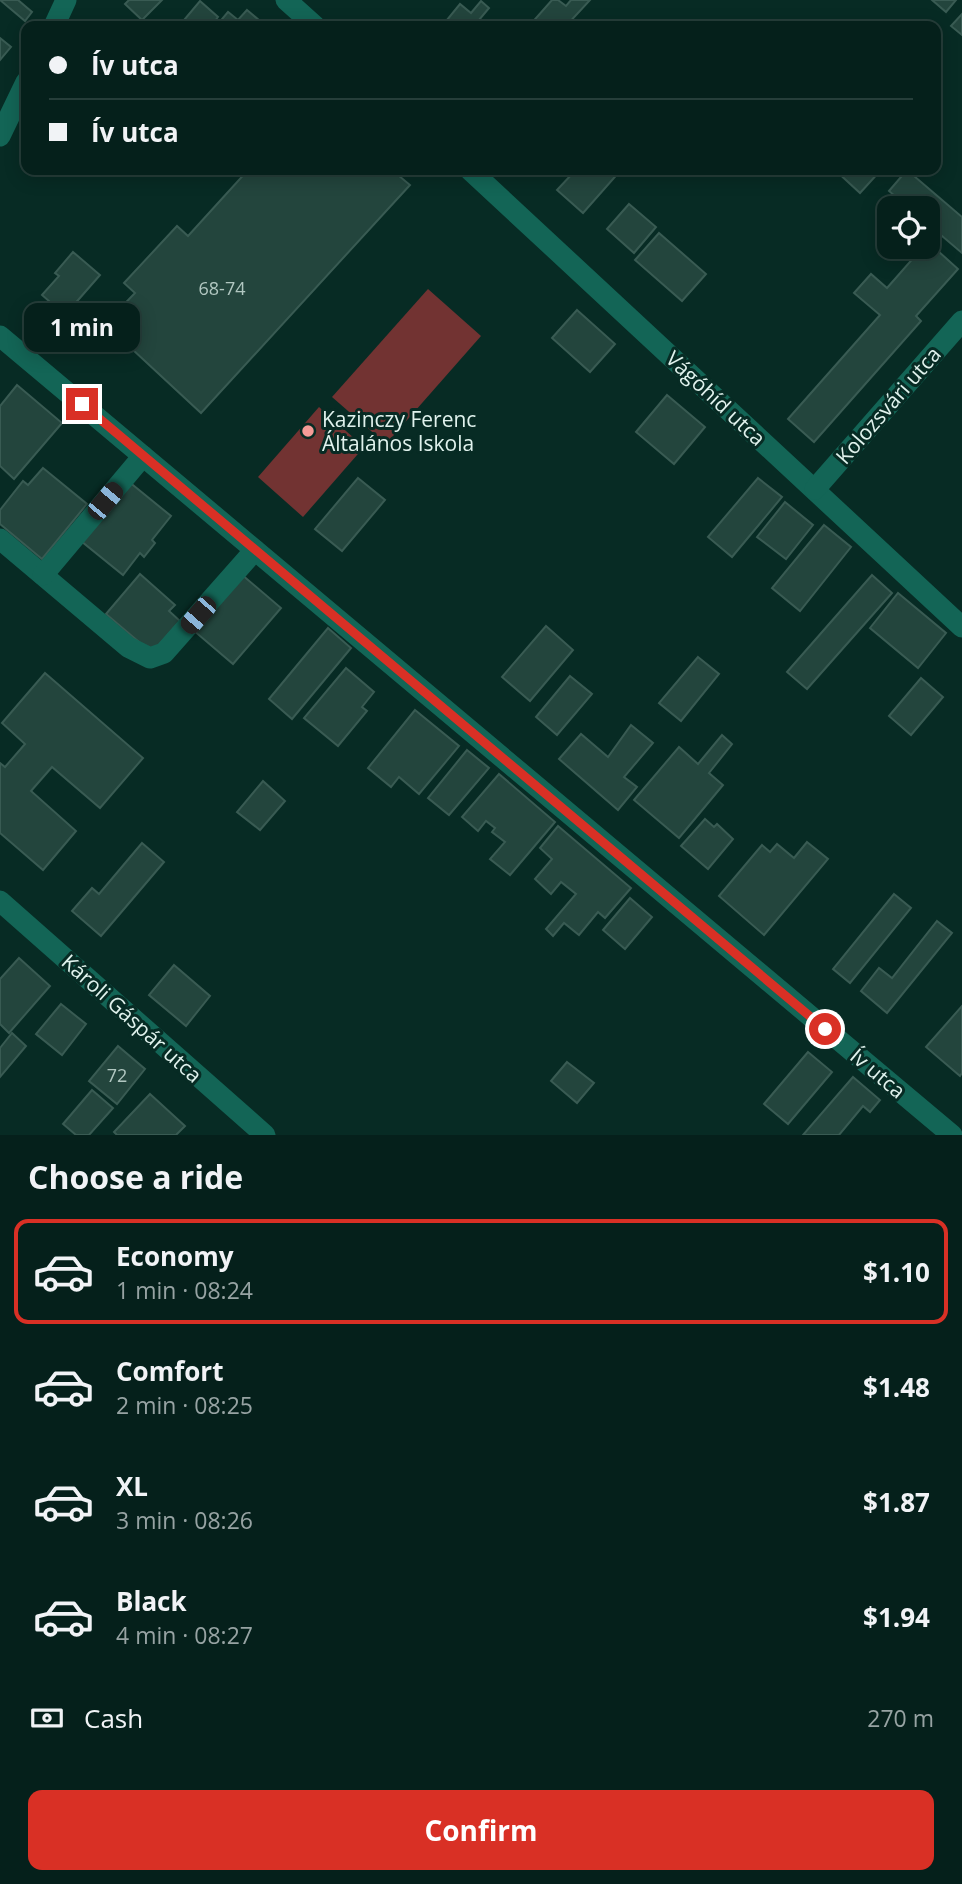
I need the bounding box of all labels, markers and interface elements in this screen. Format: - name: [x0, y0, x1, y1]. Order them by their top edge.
- text: Ív utca: [91, 47, 179, 83]
- text: Ív utca: [91, 114, 179, 150]
- map controls: [877, 196, 940, 259]
- button: locate: [877, 196, 940, 259]
- house number: 68-74: [199, 276, 245, 300]
- callout: 1 min: [24, 302, 140, 352]
- text: 1 min: [50, 311, 114, 343]
- street label: Kolozsvári utca: [829, 340, 947, 470]
- street label: Vágóhíd utca: [660, 345, 772, 451]
- route end: [66, 388, 98, 420]
- place label: Kazinczy Ferenc Általános Iskola: [322, 405, 476, 457]
- marker: Kazinczy Ferenc Általános Iskola: [300, 423, 316, 439]
- car: [84, 478, 127, 524]
- car: [177, 592, 220, 638]
- street label: Károli Gáspár utca: [56, 948, 208, 1088]
- route start: [809, 1013, 841, 1045]
- street label: Ív utca: [845, 1042, 911, 1104]
- house number: 72: [107, 1063, 127, 1087]
- text: Choose a ride: [28, 1155, 243, 1198]
- text: Economy: [116, 1238, 234, 1274]
- icon: car: [32, 1240, 95, 1303]
- text: $1.10: [863, 1254, 930, 1290]
- text: 1 min · 08:24: [116, 1274, 253, 1306]
- text: Comfort: [116, 1353, 223, 1389]
- icon: car: [32, 1355, 95, 1418]
- text: $1.48: [863, 1369, 930, 1405]
- text: 2 min · 08:25: [116, 1389, 253, 1421]
- text: XL: [116, 1468, 148, 1504]
- icon: car: [32, 1470, 95, 1533]
- text: $1.87: [863, 1484, 930, 1520]
- text: 3 min · 08:26: [116, 1504, 253, 1536]
- text: Black: [116, 1583, 187, 1619]
- icon: car: [32, 1585, 95, 1648]
- text: $1.94: [863, 1599, 930, 1635]
- text: 4 min · 08:27: [116, 1619, 253, 1651]
- icon: cash: [28, 1699, 66, 1737]
- text: Cash: [84, 1700, 143, 1736]
- text: 270 m: [867, 1702, 934, 1734]
- button: Confirm: [28, 1790, 934, 1870]

